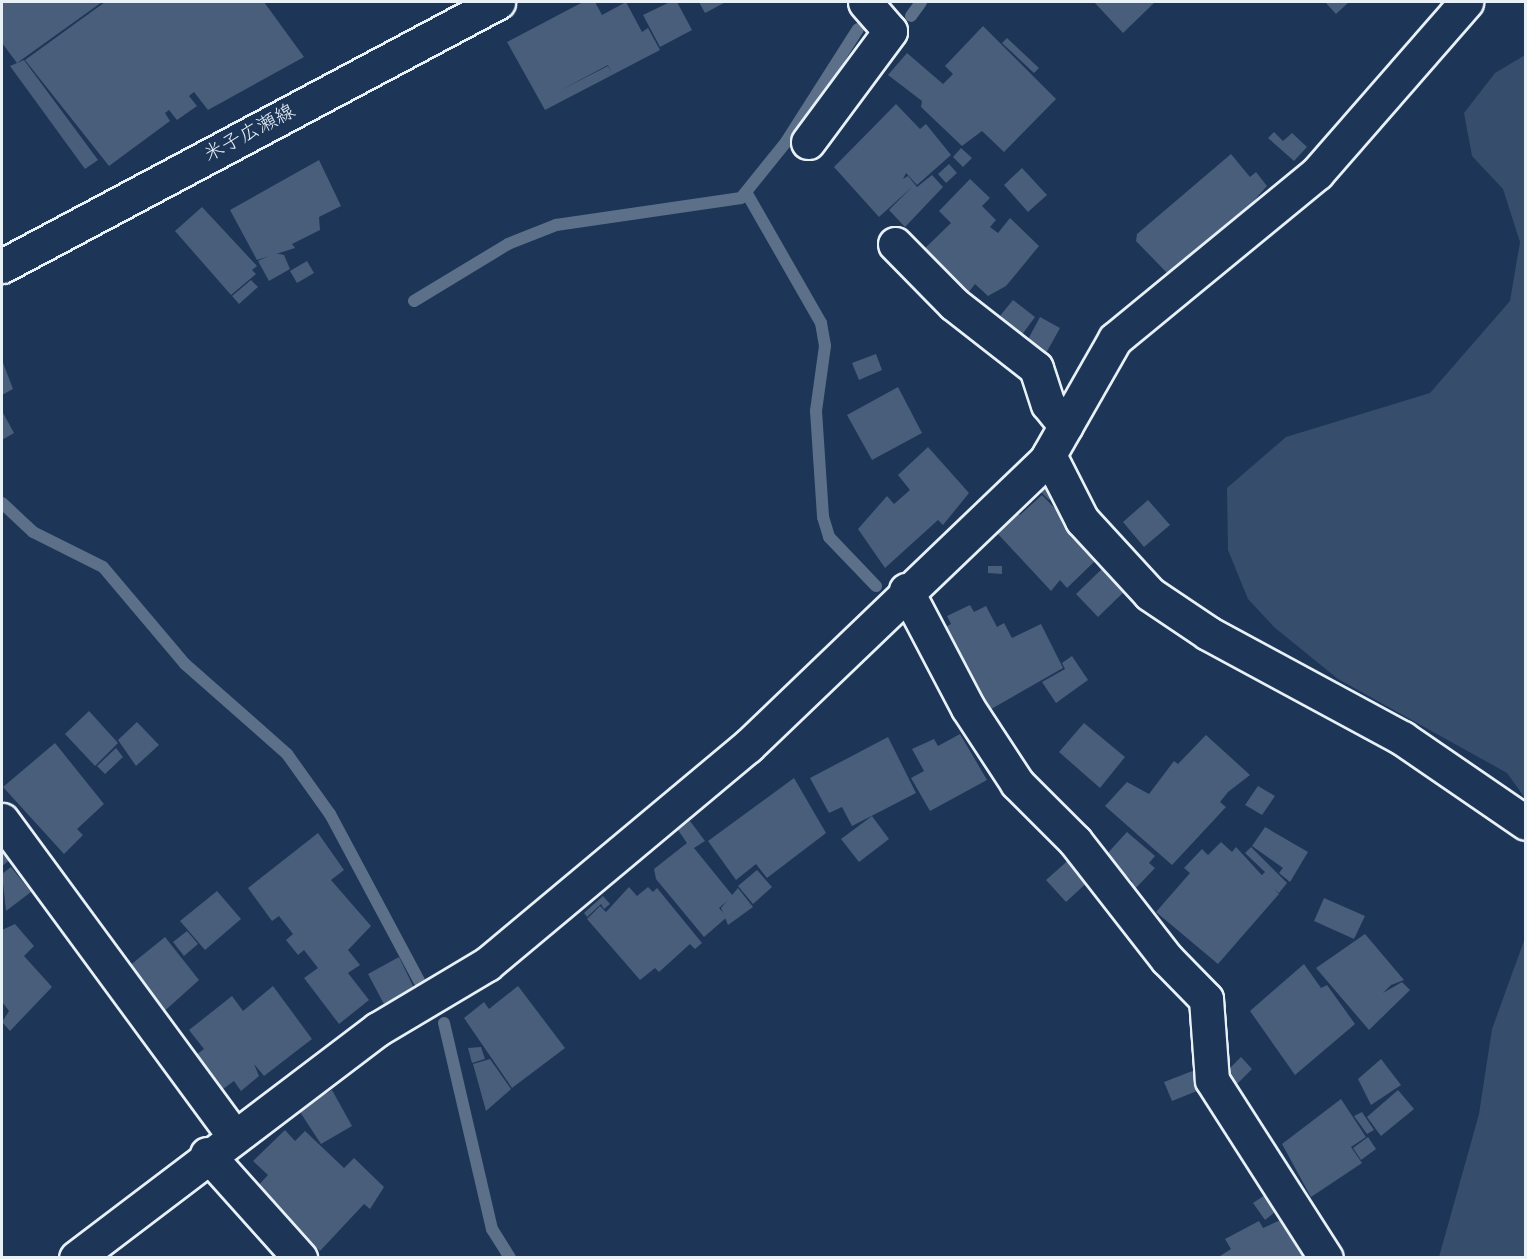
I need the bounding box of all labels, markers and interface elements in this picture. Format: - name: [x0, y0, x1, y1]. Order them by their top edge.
- street label: 米子広瀬線: [200, 100, 300, 168]

